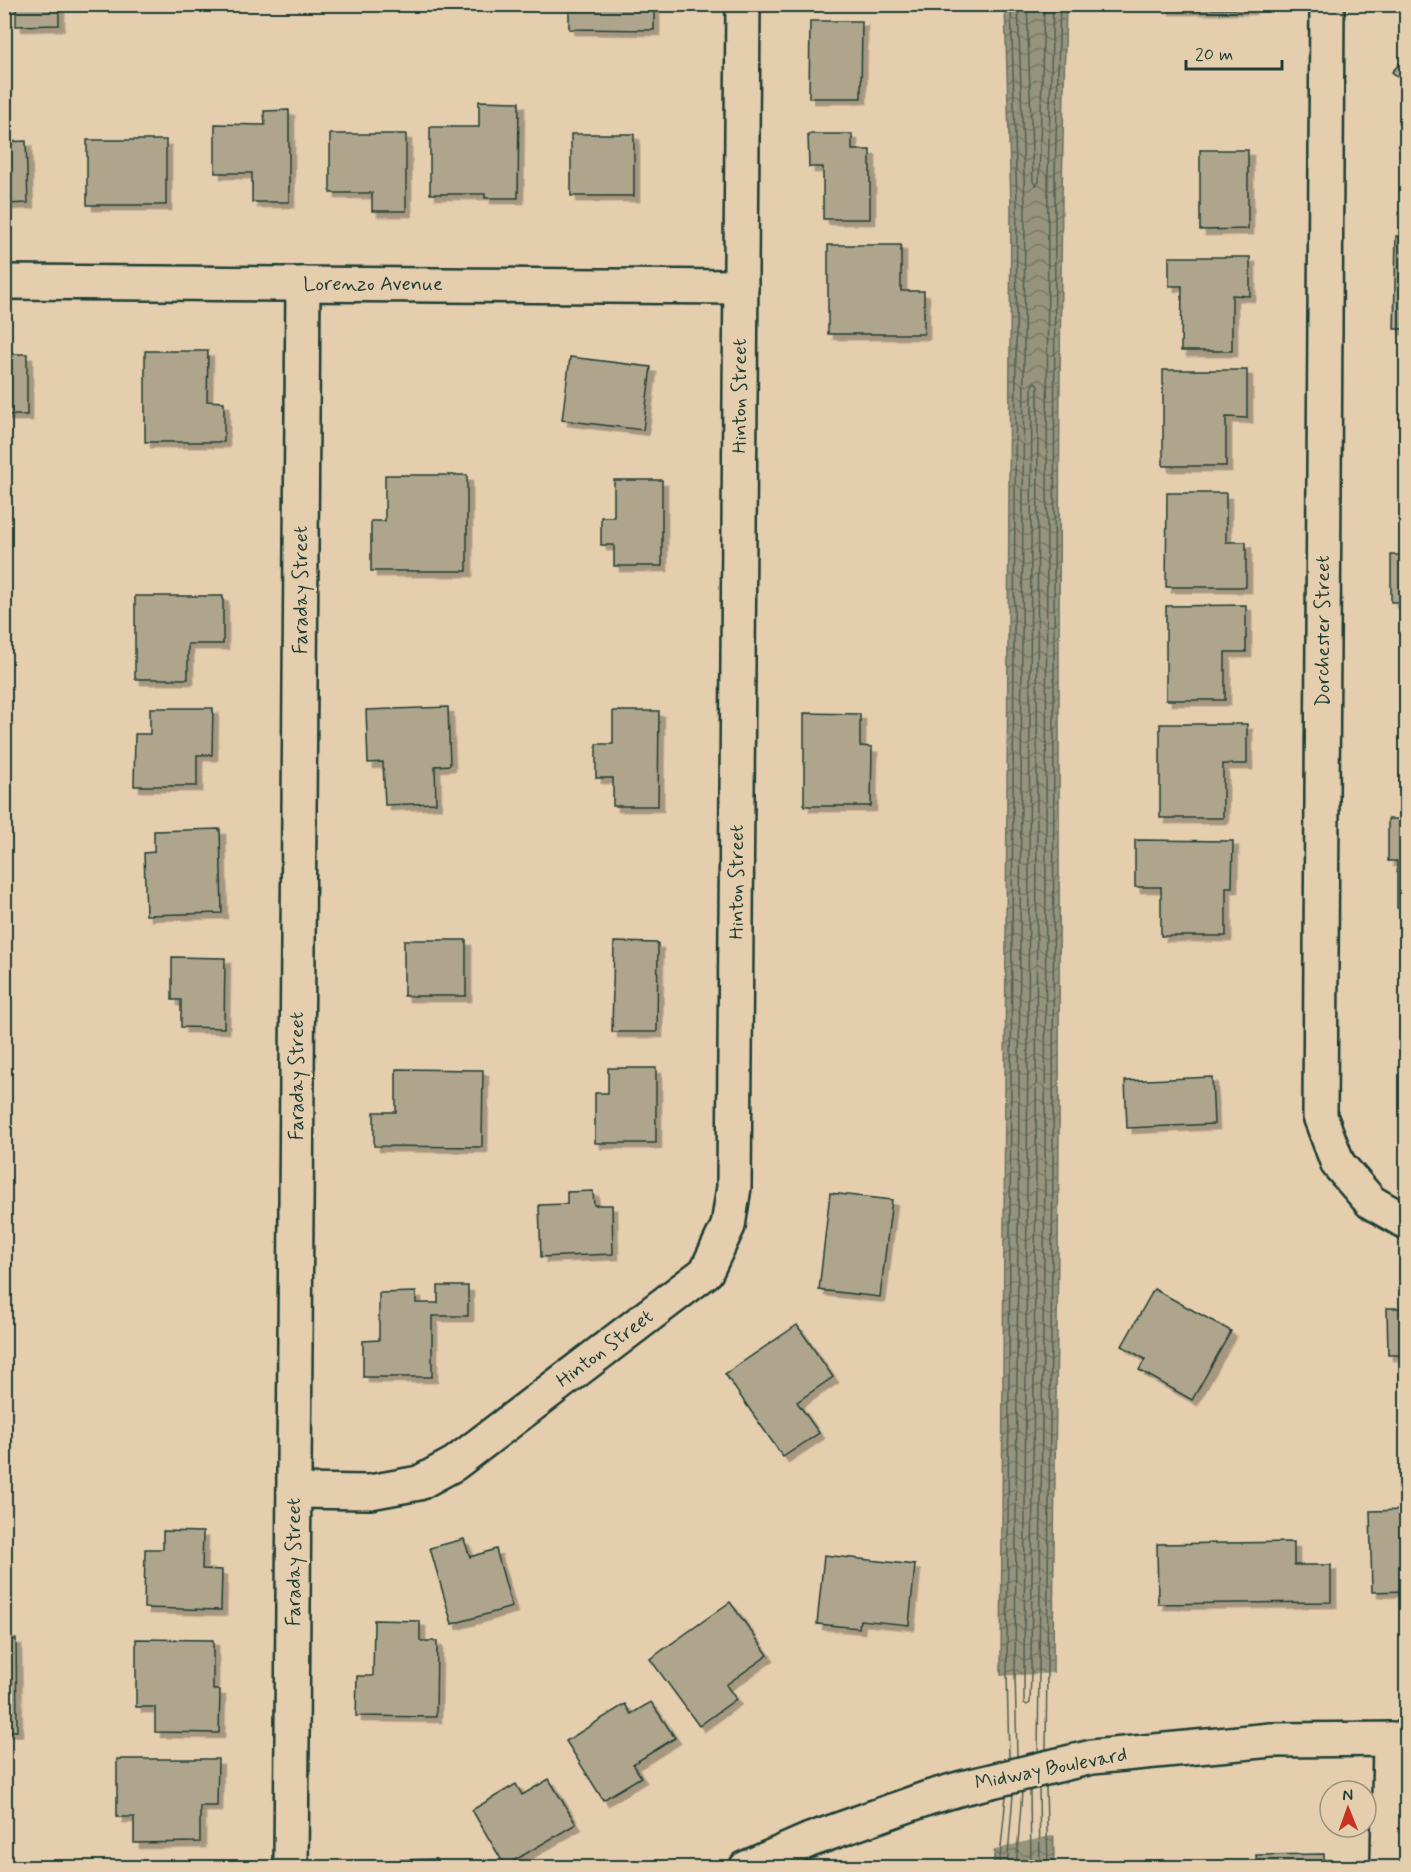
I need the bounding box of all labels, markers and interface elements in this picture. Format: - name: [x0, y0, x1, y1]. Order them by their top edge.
- scale bar: [1186, 33, 1282, 71]
- text: 20 m: [1195, 43, 1233, 67]
- street label: Lorenzo Avenue: [303, 271, 443, 298]
- street label: Hinton Street: [727, 339, 754, 453]
- street label: Faraday Street: [288, 526, 315, 654]
- street label: Dorchester Street: [1310, 555, 1337, 707]
- street label: Hinton Street: [724, 825, 751, 939]
- street label: Faraday Street: [284, 1012, 311, 1140]
- street label: Hinton Street: [551, 1304, 659, 1394]
- street label: Faraday Street: [281, 1498, 308, 1626]
- street label: Midway Boulevard: [973, 1741, 1129, 1797]
- north arrow: [1318, 1779, 1378, 1839]
- text: N: [1342, 1785, 1353, 1806]

